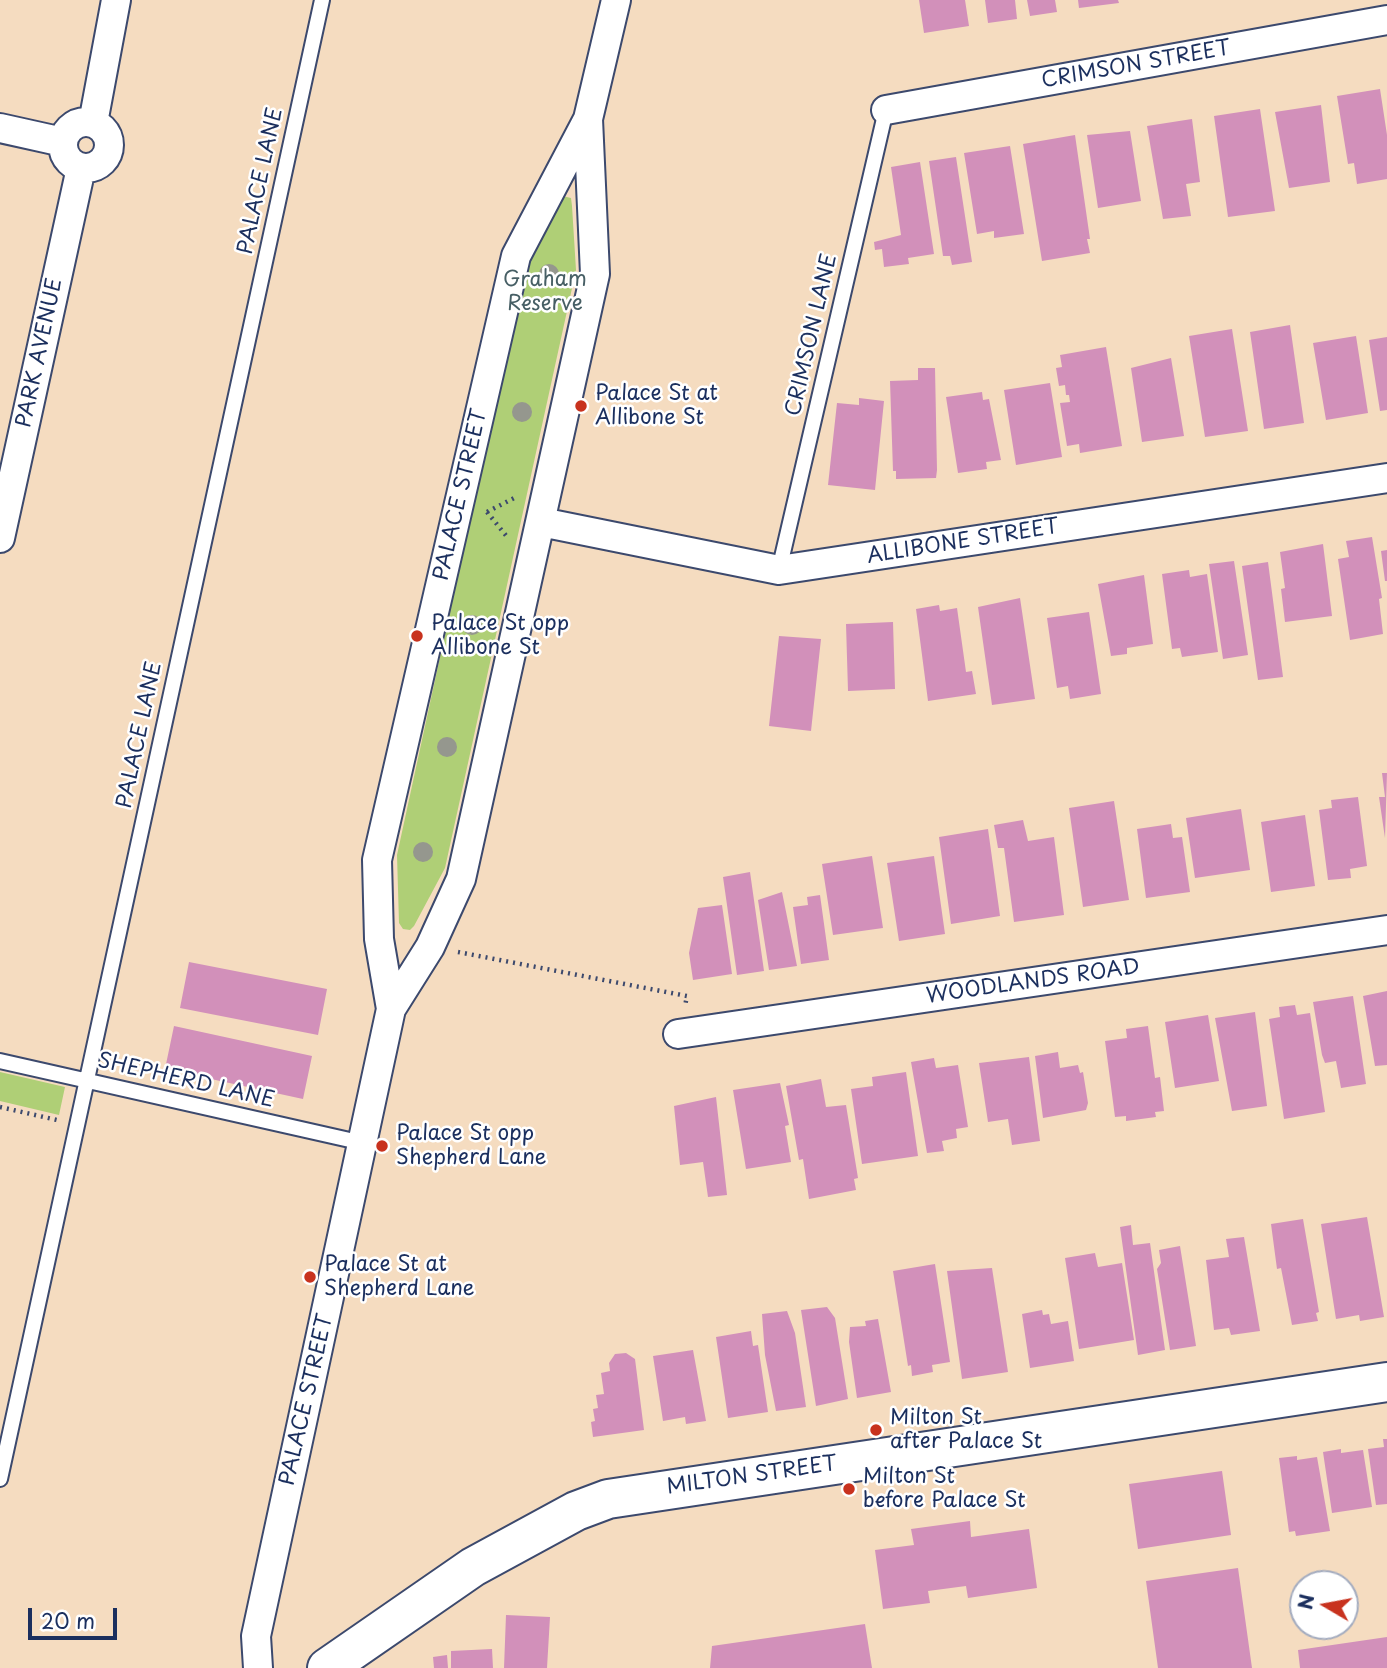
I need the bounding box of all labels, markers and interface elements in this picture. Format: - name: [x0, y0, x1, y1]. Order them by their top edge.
- street label: CRIMSON STREET: [1039, 36, 1233, 94]
- street label: PALACE LANE: [233, 105, 289, 257]
- street label: CRIMSON LANE: [781, 251, 843, 419]
- park label: Graham Reserve: [503, 267, 587, 317]
- street label: PARK AVENUE: [12, 276, 68, 430]
- place label: Palace St at Allibone St: [595, 381, 718, 431]
- marker: Palace St at Allibone St: [573, 398, 589, 414]
- street label: PALACE STREET: [429, 407, 493, 583]
- street label: ALLIBONE STREET: [865, 514, 1061, 570]
- place label: Palace St opp Allibone St: [431, 611, 569, 661]
- marker: Palace St opp Allibone St: [409, 628, 425, 644]
- street label: PALACE LANE: [112, 659, 168, 811]
- street label: WOODLANDS ROAD: [925, 955, 1141, 1009]
- street label: SHEPHERD LANE: [95, 1048, 277, 1114]
- place label: Palace St opp Shepherd Lane: [396, 1121, 547, 1171]
- marker: Palace St opp Shepherd Lane: [374, 1138, 390, 1154]
- place label: Palace St at Shepherd Lane: [324, 1252, 475, 1302]
- marker: Palace St at Shepherd Lane: [302, 1269, 318, 1285]
- street label: PALACE STREET: [275, 1312, 339, 1488]
- place label: Milton St after Palace St: [890, 1405, 1042, 1455]
- marker: Milton St after Palace St: [868, 1422, 884, 1438]
- street label: MILTON STREET: [665, 1452, 839, 1500]
- place label: Milton St before Palace St: [863, 1464, 1026, 1514]
- marker: Milton St before Palace St: [841, 1481, 857, 1497]
- north arrow: [1289, 1570, 1359, 1640]
- text: N: [1290, 1592, 1320, 1612]
- scale bar: [32, 1594, 121, 1638]
- text: 20 m: [41, 1604, 95, 1636]

